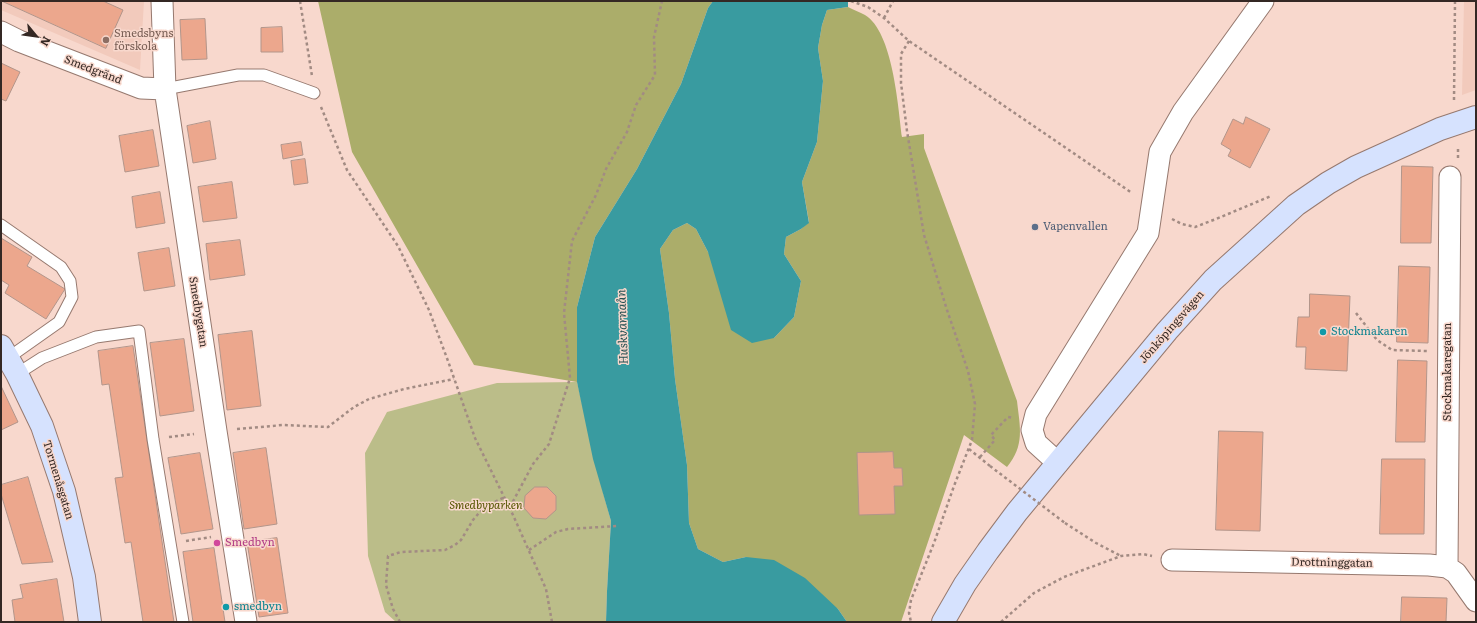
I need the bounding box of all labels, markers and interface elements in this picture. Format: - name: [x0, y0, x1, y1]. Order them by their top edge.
- north arrow: [16, 16, 56, 56]
- place label: Smedsbyns förskola: [114, 27, 173, 53]
- text: N: [37, 34, 56, 50]
- marker: Smedsbyns förskola: [101, 35, 111, 45]
- street label: Smedgränd: [62, 53, 124, 87]
- place label: Vapenvallen: [1043, 220, 1108, 234]
- marker: Vapenvallen: [1030, 222, 1040, 232]
- street label: Smedbygatan: [186, 276, 210, 348]
- street label: Jönköpingsvägen: [1137, 288, 1207, 366]
- water label: Huskvarnaån: [614, 289, 632, 365]
- street label: Stockmakaregatan: [1441, 323, 1455, 421]
- place label: Stockmakaren: [1331, 325, 1407, 339]
- marker: Stockmakaren: [1318, 327, 1328, 337]
- street label: Tormenåsgatan: [40, 439, 76, 521]
- park label: Smedbyparken: [449, 499, 523, 513]
- place label: Smedbyn: [225, 536, 275, 550]
- marker: Smedbyn: [212, 538, 222, 548]
- street label: Drottninggatan: [1291, 556, 1373, 570]
- place label: smedbyn: [234, 600, 282, 614]
- marker: smedbyn: [221, 602, 231, 612]

